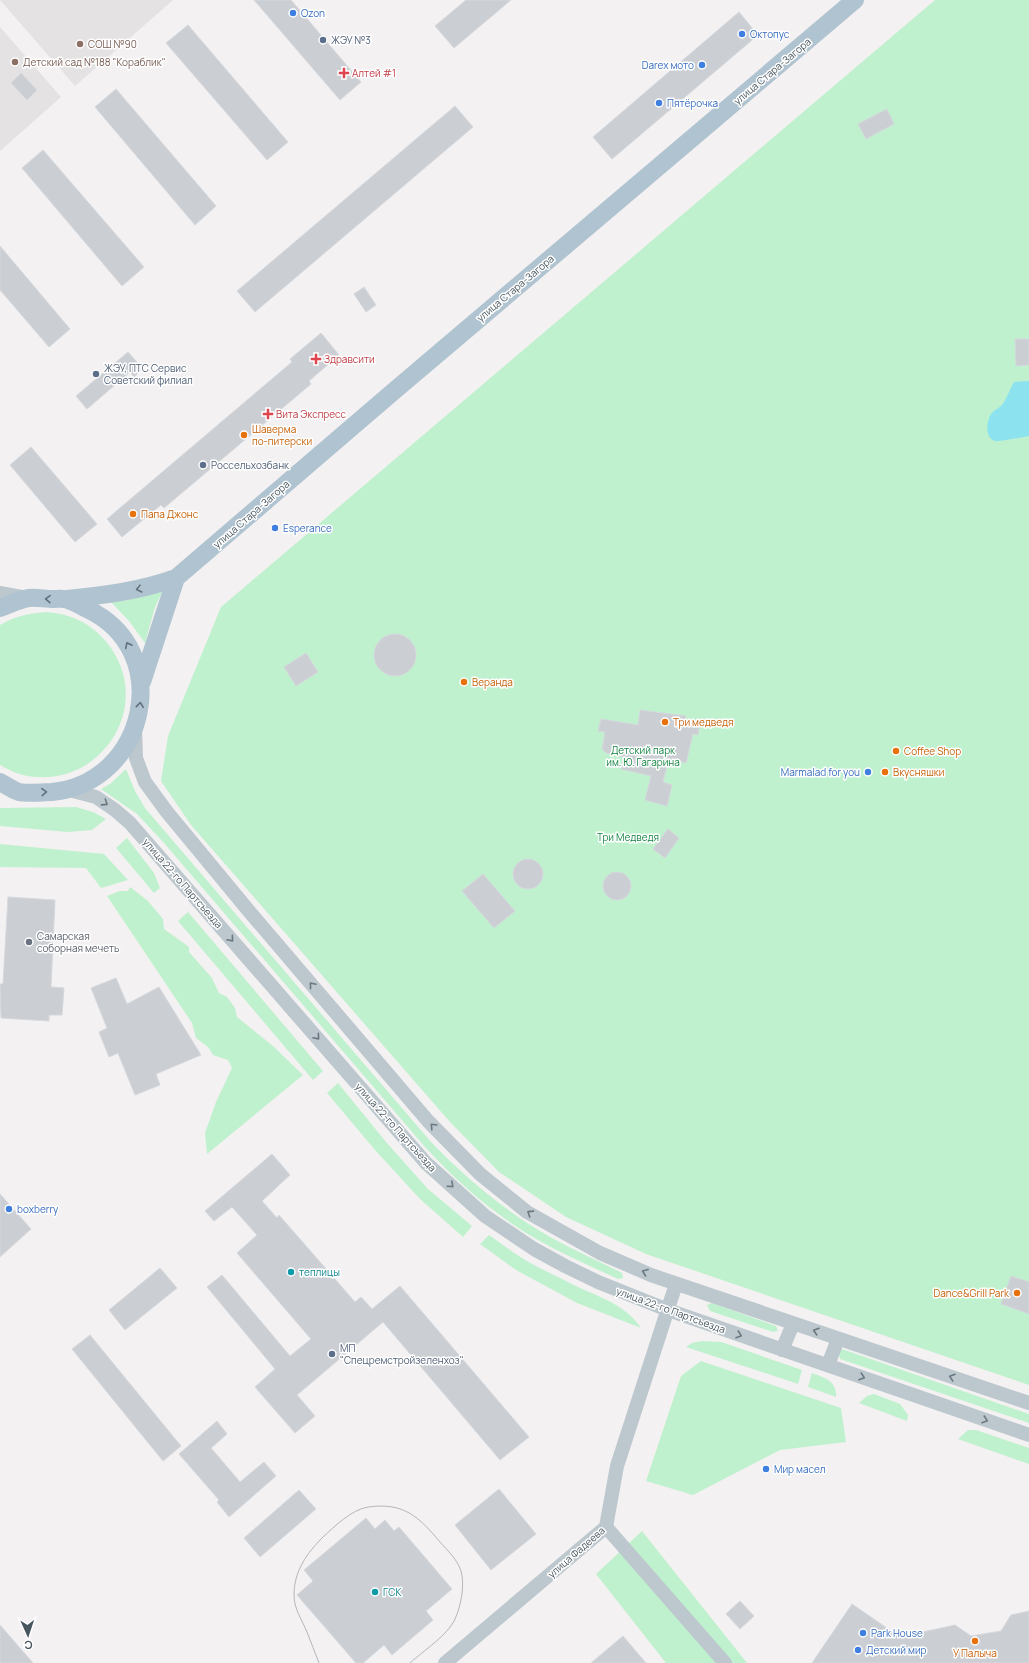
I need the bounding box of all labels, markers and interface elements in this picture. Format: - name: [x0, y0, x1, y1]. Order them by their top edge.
- place label: Ozon: [301, 6, 325, 20]
- marker: Ozon: [288, 8, 298, 18]
- place label: Октопус: [750, 27, 790, 41]
- marker: Октопус: [737, 29, 747, 39]
- place label: ЖЭУ №3: [331, 33, 371, 47]
- street label: улица Стара-Загора: [730, 34, 814, 108]
- marker: ЖЭУ №3: [318, 35, 328, 45]
- place label: СОШ №90: [88, 37, 137, 51]
- marker: СОШ №90: [75, 39, 85, 49]
- place label: Детский сад №188 "Кораблик": [23, 55, 166, 69]
- marker: Детский сад №188 "Кораблик": [10, 57, 20, 67]
- place label: Darex мото: [642, 58, 694, 72]
- marker: Darex мото: [697, 60, 707, 70]
- place label: Алтей #1: [352, 66, 396, 80]
- marker: Алтей #1: [339, 68, 349, 78]
- place label: Пятёрочка: [667, 96, 718, 110]
- marker: Пятёрочка: [654, 98, 664, 108]
- street label: улица Стара-Загора: [473, 251, 557, 325]
- place label: Здравсити: [324, 352, 375, 366]
- marker: Здравсити: [311, 354, 321, 364]
- place label: ЖЭУ, ПТС Сервис Советский филиал: [104, 361, 193, 387]
- marker: ЖЭУ, ПТС Сервис Советский филиал: [91, 369, 101, 379]
- place label: Вита Экспресс: [276, 407, 347, 421]
- marker: Вита Экспресс: [263, 409, 273, 419]
- place label: Шаверма по-питерски: [252, 422, 312, 448]
- marker: Шаверма по-питерски: [239, 430, 249, 440]
- place label: Россельхозбанк: [211, 458, 290, 472]
- marker: Россельхозбанк: [198, 460, 208, 470]
- street label: улица Стара-Загора: [210, 477, 292, 551]
- place label: Папа Джонс: [141, 507, 199, 521]
- marker: Папа Джонс: [128, 509, 138, 519]
- place label: Esperance: [283, 521, 332, 535]
- marker: Esperance: [270, 523, 280, 533]
- one-way arrow: [136, 585, 142, 593]
- one-way arrow: [45, 595, 51, 603]
- one-way arrow: [125, 642, 133, 650]
- place label: Веранда: [472, 675, 513, 689]
- marker: Веранда: [459, 677, 469, 687]
- one-way arrow: [135, 702, 144, 708]
- place label: Три медведя: [673, 715, 734, 729]
- marker: Три медведя: [660, 717, 670, 727]
- park label: Детский парк им. Ю. Гагарина: [606, 743, 680, 769]
- place label: Coffee Shop: [904, 744, 961, 758]
- marker: Coffee Shop: [891, 746, 901, 756]
- place label: Marmalad for you: [781, 765, 860, 779]
- place label: Вкусняшки: [893, 765, 944, 779]
- marker: Marmalad for you: [863, 767, 873, 777]
- marker: Вкусняшки: [880, 767, 890, 777]
- one-way arrow: [41, 788, 47, 796]
- one-way arrow: [101, 798, 108, 806]
- park label: Три Медведя: [597, 830, 659, 844]
- street label: улица 22-го Партсъезда: [140, 835, 226, 931]
- place label: Самарская соборная мечеть: [37, 929, 119, 955]
- one-way arrow: [227, 934, 234, 942]
- marker: Самарская соборная мечеть: [24, 937, 34, 947]
- one-way arrow: [309, 983, 316, 990]
- one-way arrow: [312, 1032, 320, 1040]
- street label: улица 22-го Партсъезда: [352, 1080, 440, 1174]
- one-way arrow: [430, 1123, 438, 1131]
- one-way arrow: [446, 1180, 454, 1188]
- place label: boxberry: [17, 1202, 59, 1216]
- marker: boxberry: [4, 1204, 14, 1214]
- one-way arrow: [527, 1211, 534, 1218]
- place label: теплицы: [299, 1265, 340, 1279]
- marker: теплицы: [286, 1267, 296, 1277]
- one-way arrow: [641, 1269, 648, 1277]
- street label: улица 22-го Партсъезда: [615, 1284, 727, 1336]
- place label: Dance&Grill Park: [933, 1286, 1010, 1300]
- marker: Dance&Grill Park: [1012, 1288, 1022, 1298]
- one-way arrow: [812, 1328, 819, 1336]
- one-way arrow: [736, 1330, 743, 1339]
- place label: МП "Спецремстройзеленхоз": [340, 1341, 464, 1367]
- marker: МП "Спецремстройзеленхоз": [327, 1349, 337, 1359]
- one-way arrow: [858, 1372, 865, 1381]
- one-way arrow: [949, 1374, 956, 1382]
- one-way arrow: [981, 1415, 988, 1423]
- place label: Мир масел: [774, 1462, 826, 1476]
- marker: Мир масел: [761, 1464, 771, 1474]
- street label: улица Фадеева: [544, 1523, 608, 1581]
- place label: ГСК: [383, 1585, 401, 1599]
- marker: ГСК: [370, 1587, 380, 1597]
- north arrow: [8, 1615, 48, 1655]
- place label: Park House: [871, 1626, 923, 1640]
- marker: Park House: [858, 1628, 868, 1638]
- marker: У Палыча: [970, 1636, 980, 1646]
- text: С: [24, 1638, 33, 1653]
- place label: Детский мир: [866, 1643, 927, 1657]
- marker: Детский мир: [853, 1645, 863, 1655]
- place label: У Палыча: [953, 1646, 997, 1660]

